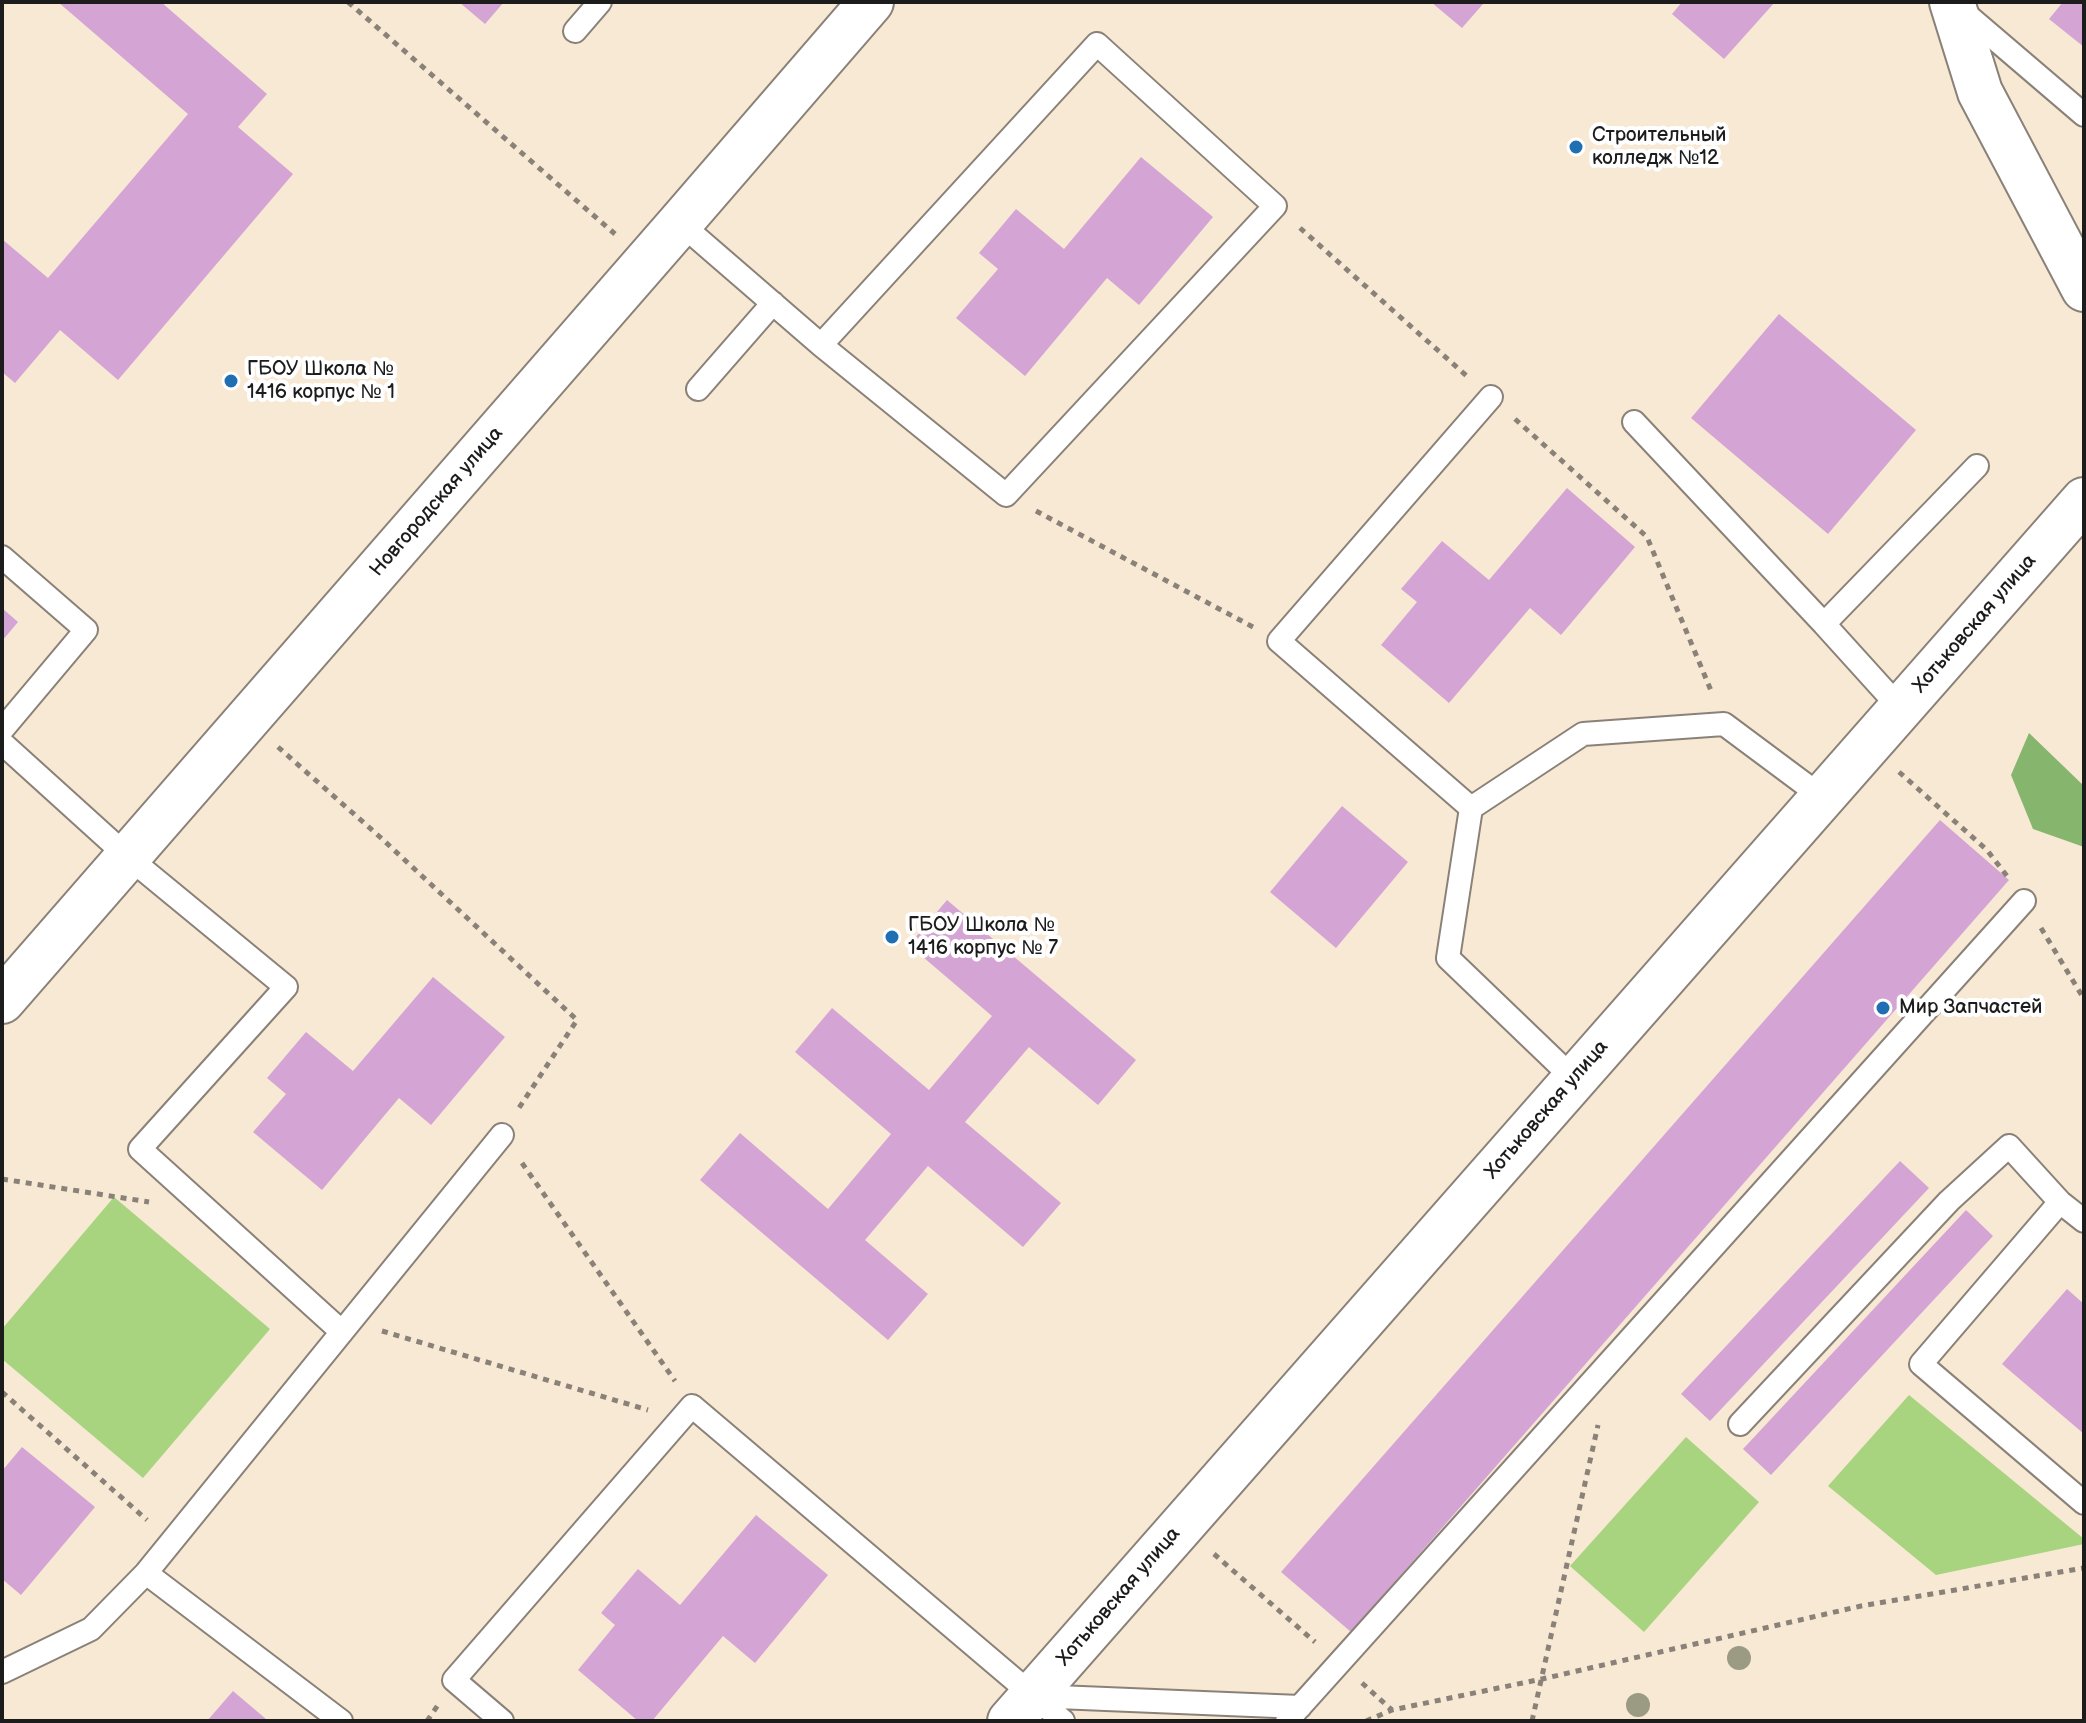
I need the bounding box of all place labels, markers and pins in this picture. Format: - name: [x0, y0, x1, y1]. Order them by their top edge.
- place label: Строительный колледж №12: [1592, 124, 1727, 171]
- marker: Строительный колледж №12: [1567, 138, 1585, 156]
- place label: ГБОУ Школа № 1416 корпус № 1: [247, 358, 395, 405]
- marker: ГБОУ Школа № 1416 корпус № 1: [222, 372, 240, 390]
- place label: ГБОУ Школа № 1416 корпус № 7: [908, 914, 1058, 961]
- marker: ГБОУ Школа № 1416 корпус № 7: [883, 928, 901, 946]
- place label: Мир Запчастей: [1899, 996, 2043, 1020]
- marker: Мир Запчастей: [1874, 999, 1892, 1017]

